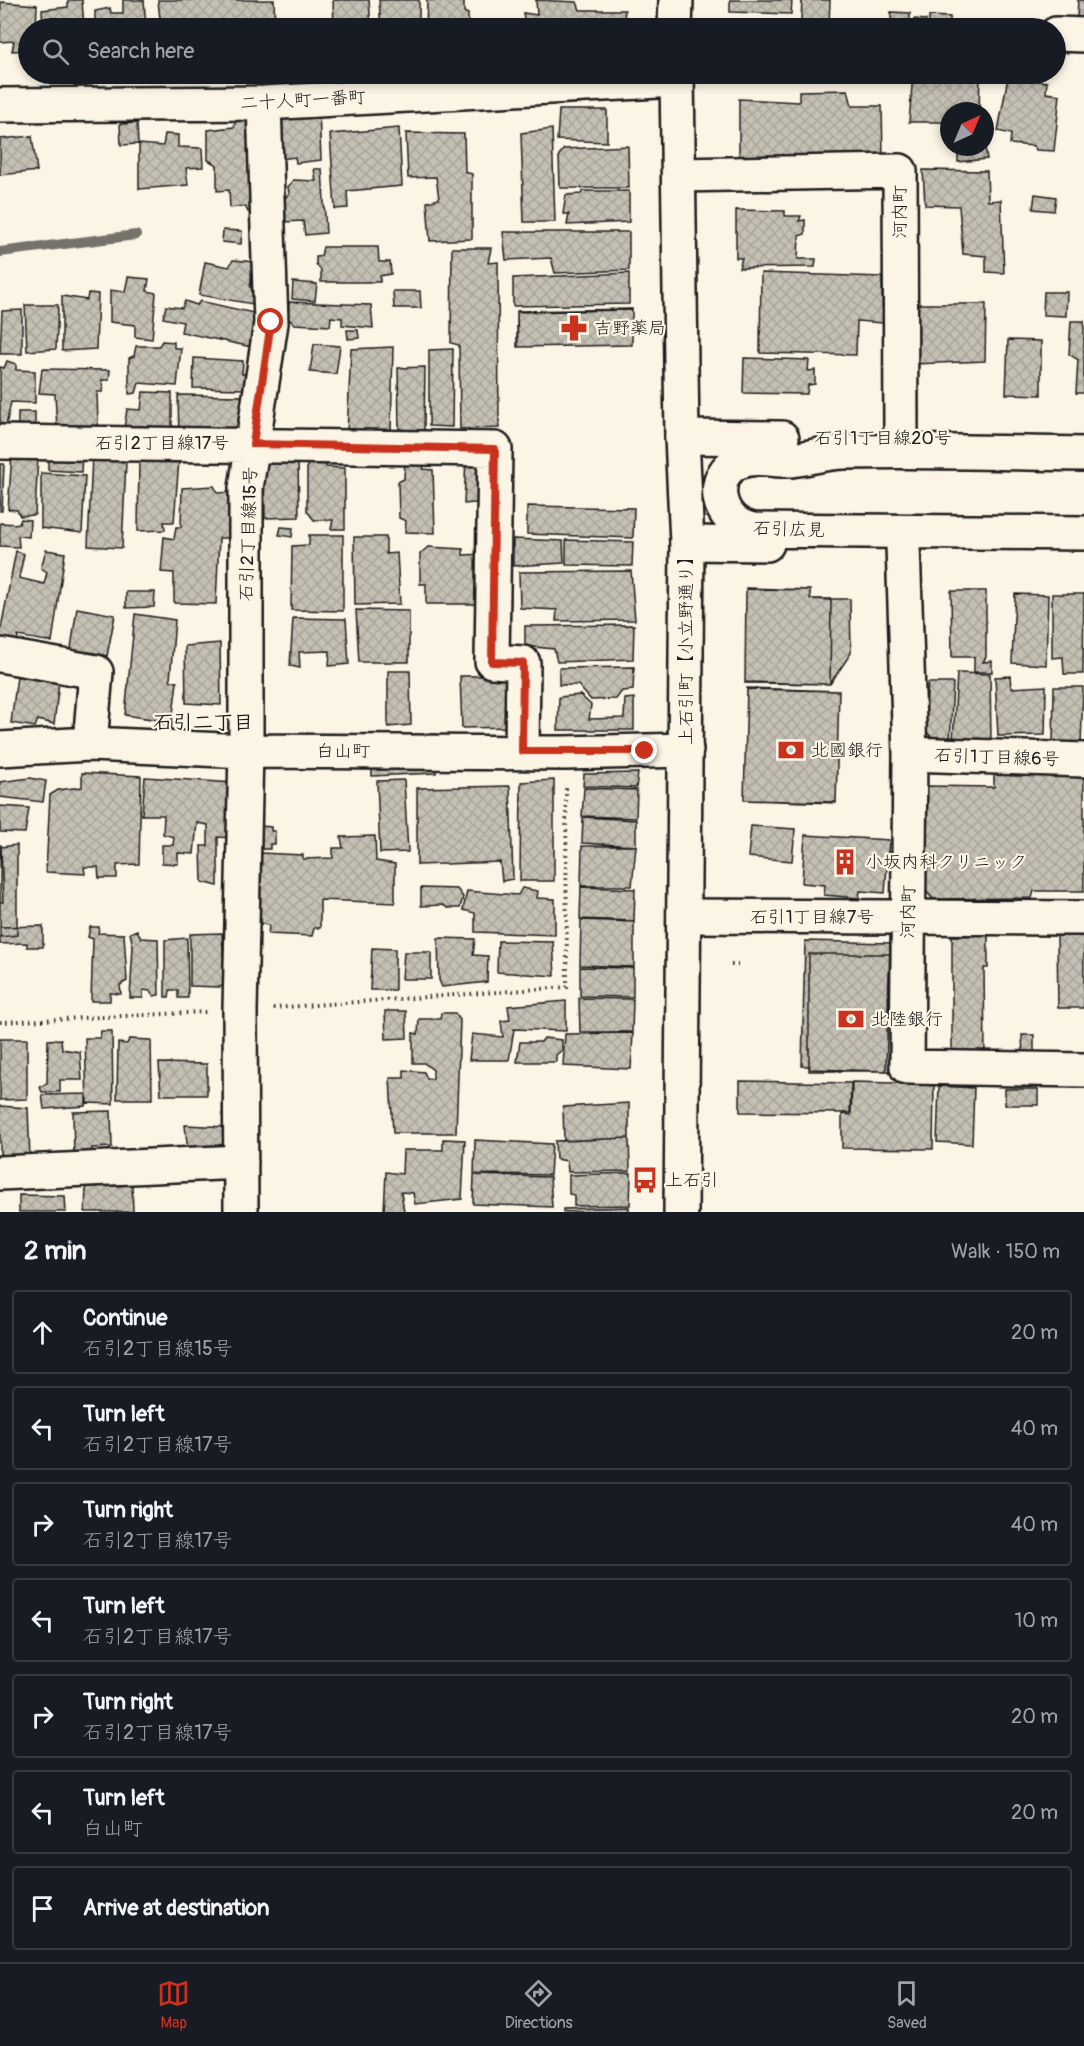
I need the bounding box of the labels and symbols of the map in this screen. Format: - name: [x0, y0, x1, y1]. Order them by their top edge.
- street label: 二十人町一番町: [240, 86, 367, 115]
- north arrow: [940, 102, 994, 156]
- street label: 河内町: [889, 185, 912, 239]
- route start: [257, 308, 283, 334]
- pharmacy icon: 吉野薬局: [559, 313, 589, 343]
- place label: 吉野薬局: [594, 317, 666, 340]
- street label: 石引1丁目線20号: [814, 427, 952, 450]
- street label: 石引2丁目線17号: [95, 432, 229, 455]
- street label: 石引2丁目線15号: [235, 466, 262, 602]
- street label: 石引広見: [753, 517, 825, 542]
- street label: 上石引町【小立野通り】: [675, 547, 698, 745]
- district label: 石引二丁目: [153, 710, 253, 735]
- bank icon: 北國銀行: [776, 735, 806, 765]
- route end: [631, 737, 657, 763]
- place label: 北國銀行: [811, 739, 883, 762]
- street label: 白山町: [316, 740, 370, 763]
- street label: 石引1丁目線6号: [934, 744, 1060, 771]
- building icon: 小坂内科クリニック: [830, 847, 860, 877]
- place label: 小坂内科クリニック: [865, 851, 1027, 874]
- street label: 河内町: [897, 885, 920, 939]
- street label: 石引1丁目線7号: [750, 906, 874, 929]
- bank icon: 北陸銀行: [836, 1004, 866, 1034]
- place label: 北陸銀行: [871, 1008, 943, 1031]
- bus stop icon: 上石引: [630, 1165, 660, 1195]
- place label: 上石引: [665, 1169, 719, 1192]

